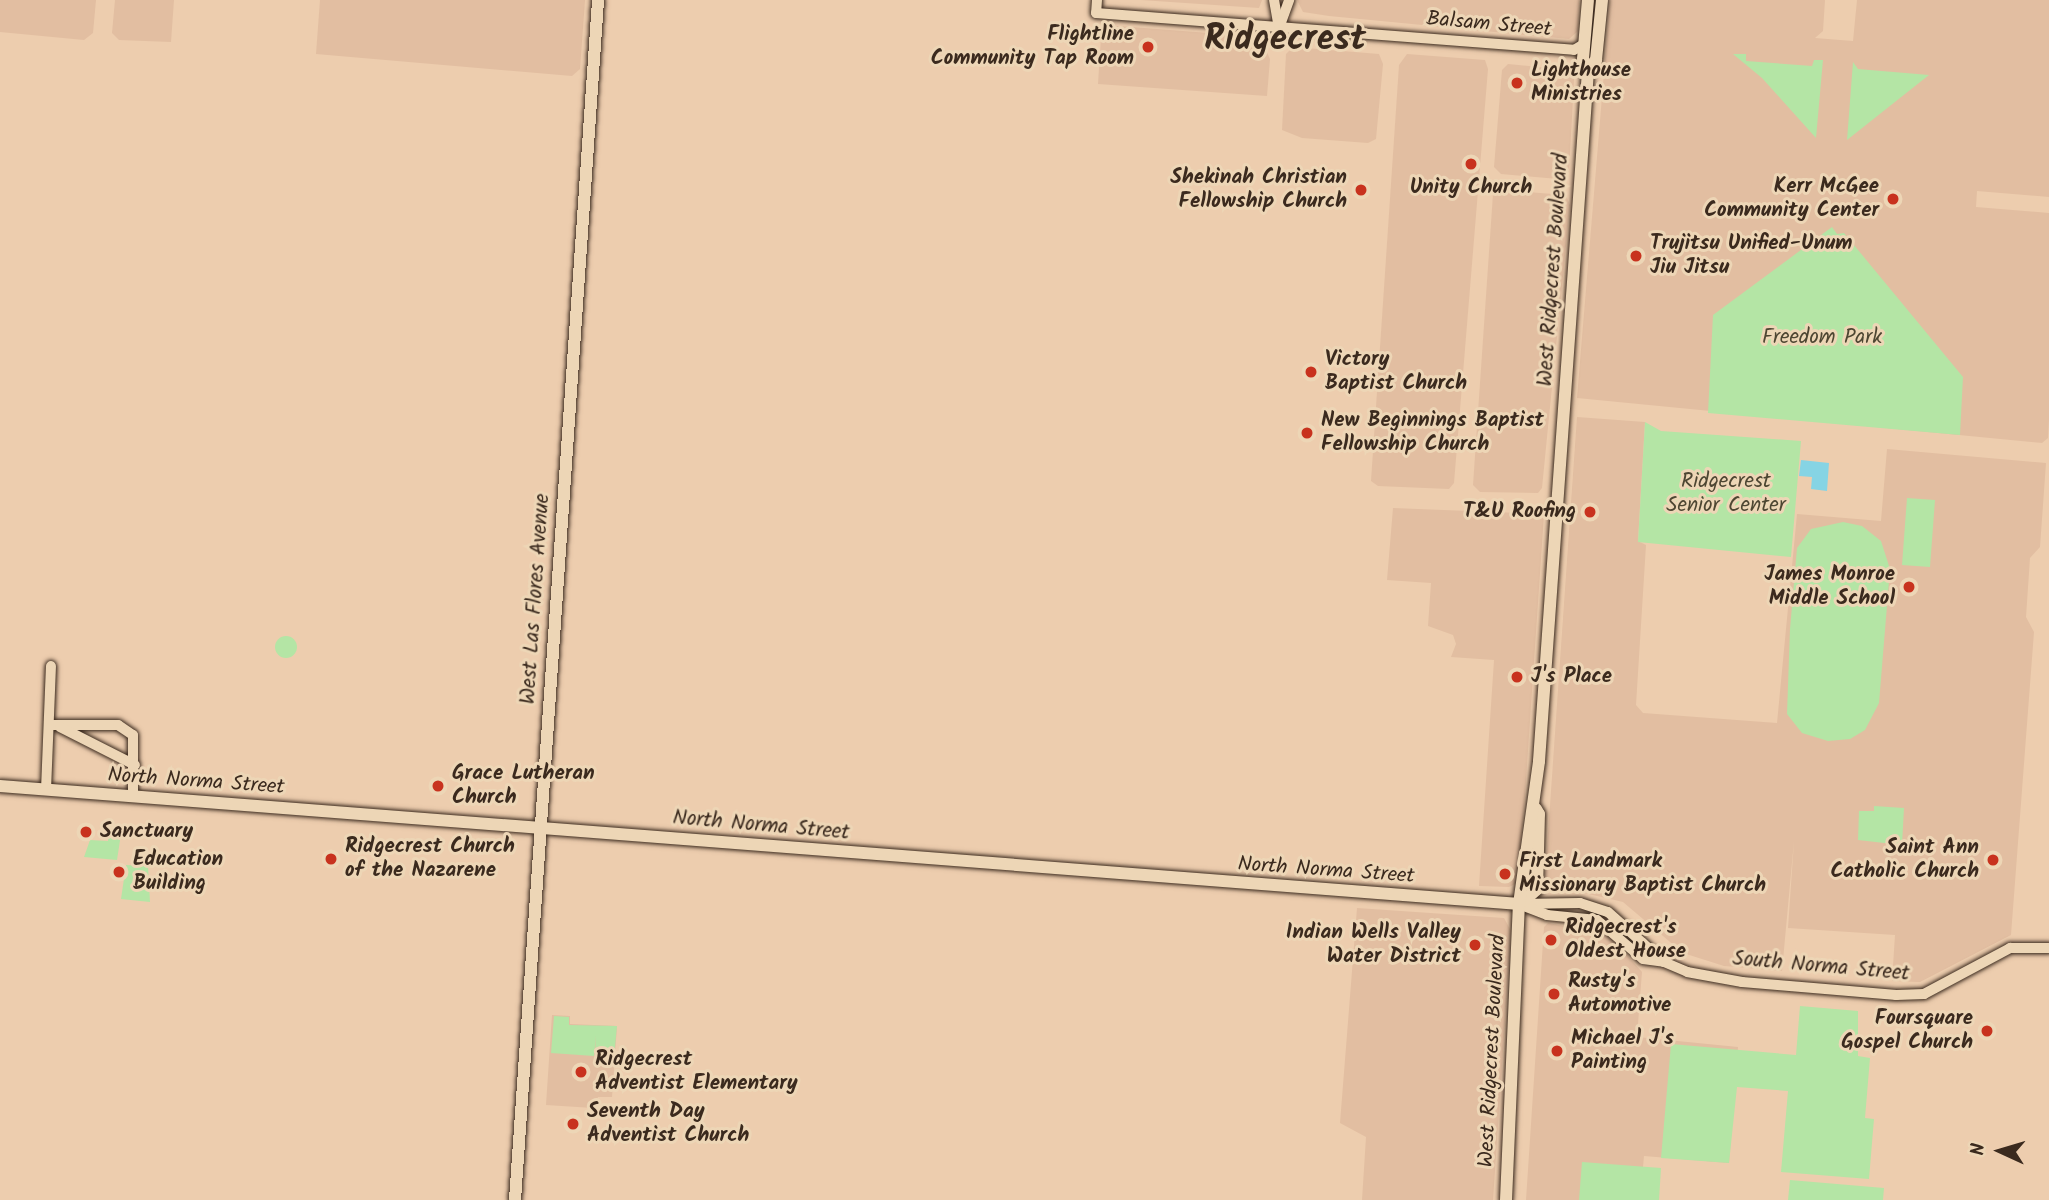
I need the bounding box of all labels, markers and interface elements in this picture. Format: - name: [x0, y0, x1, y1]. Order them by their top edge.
- street label: Balsam Street: [1425, 7, 1553, 43]
- district label: Ridgecrest: [1204, 19, 1366, 61]
- place label: Flightline Community Tap Room: [931, 22, 1134, 72]
- marker: Flightline Community Tap Room: [1140, 39, 1156, 55]
- place label: Lighthouse Ministries: [1531, 58, 1631, 108]
- marker: Lighthouse Ministries: [1509, 75, 1525, 91]
- street label: West Ridgecrest Boulevard: [1533, 153, 1575, 387]
- marker: Unity Church: [1463, 156, 1479, 172]
- place label: Shekinah Christian Fellowship Church: [1170, 165, 1347, 215]
- place label: Kerr McGee Community Center: [1704, 174, 1879, 224]
- place label: Unity Church: [1410, 175, 1532, 201]
- marker: Shekinah Christian Fellowship Church: [1353, 182, 1369, 198]
- marker: Kerr McGee Community Center: [1885, 191, 1901, 207]
- place label: Trujitsu Unified-Unum Jiu Jitsu: [1650, 231, 1852, 281]
- marker: Trujitsu Unified-Unum Jiu Jitsu: [1628, 248, 1644, 264]
- park label: Freedom Park: [1762, 325, 1882, 351]
- place label: Victory Baptist Church: [1325, 347, 1467, 397]
- marker: Victory Baptist Church: [1303, 364, 1319, 380]
- place label: New Beginnings Baptist Fellowship Church: [1321, 408, 1544, 458]
- marker: New Beginnings Baptist Fellowship Church: [1299, 425, 1315, 441]
- park label: Ridgecrest Senior Center: [1666, 469, 1786, 519]
- street label: West Las Flores Avenue: [516, 493, 556, 705]
- place label: T&U Roofing: [1463, 499, 1576, 525]
- marker: T&U Roofing: [1582, 504, 1598, 520]
- place label: James Monroe Middle School: [1764, 562, 1895, 612]
- marker: James Monroe Middle School: [1901, 579, 1917, 595]
- place label: J's Place: [1531, 664, 1612, 690]
- marker: J's Place: [1509, 669, 1525, 685]
- place label: Grace Lutheran Church: [452, 761, 595, 811]
- street label: North Norma Street: [107, 763, 285, 801]
- marker: Grace Lutheran Church: [430, 778, 446, 794]
- street label: North Norma Street: [672, 806, 850, 846]
- place label: Sanctuary: [100, 819, 193, 845]
- marker: Sanctuary: [78, 824, 94, 840]
- place label: Ridgecrest Church of the Nazarene: [345, 834, 515, 884]
- place label: Saint Ann Catholic Church: [1830, 835, 1979, 885]
- place label: Education Building: [133, 847, 223, 897]
- place label: First Landmark Missionary Baptist Church: [1519, 849, 1766, 899]
- marker: Ridgecrest Church of the Nazarene: [323, 851, 339, 867]
- street label: North Norma Street: [1237, 852, 1415, 890]
- marker: Saint Ann Catholic Church: [1985, 852, 2001, 868]
- marker: Education Building: [111, 864, 127, 880]
- marker: First Landmark Missionary Baptist Church: [1497, 866, 1513, 882]
- place label: Ridgecrest's Oldest House: [1565, 915, 1686, 965]
- place label: Indian Wells Valley Water District: [1286, 920, 1461, 970]
- marker: Ridgecrest's Oldest House: [1543, 932, 1559, 948]
- street label: West Ridgecrest Boulevard: [1474, 934, 1512, 1168]
- marker: Indian Wells Valley Water District: [1467, 937, 1483, 953]
- street label: South Norma Street: [1731, 947, 1911, 987]
- place label: Rusty's Automotive: [1568, 969, 1671, 1019]
- marker: Rusty's Automotive: [1546, 986, 1562, 1002]
- place label: Foursquare Gospel Church: [1841, 1006, 1973, 1056]
- marker: Foursquare Gospel Church: [1979, 1023, 1995, 1039]
- place label: Michael J's Painting: [1571, 1026, 1674, 1076]
- marker: Michael J's Painting: [1549, 1043, 1565, 1059]
- place label: Ridgecrest Adventist Elementary: [595, 1047, 798, 1097]
- marker: Ridgecrest Adventist Elementary: [573, 1064, 589, 1080]
- place label: Seventh Day Adventist Church: [587, 1099, 749, 1149]
- marker: Seventh Day Adventist Church: [565, 1116, 581, 1132]
- north arrow: [1965, 1116, 2035, 1186]
- text: N: [1964, 1143, 1994, 1157]

